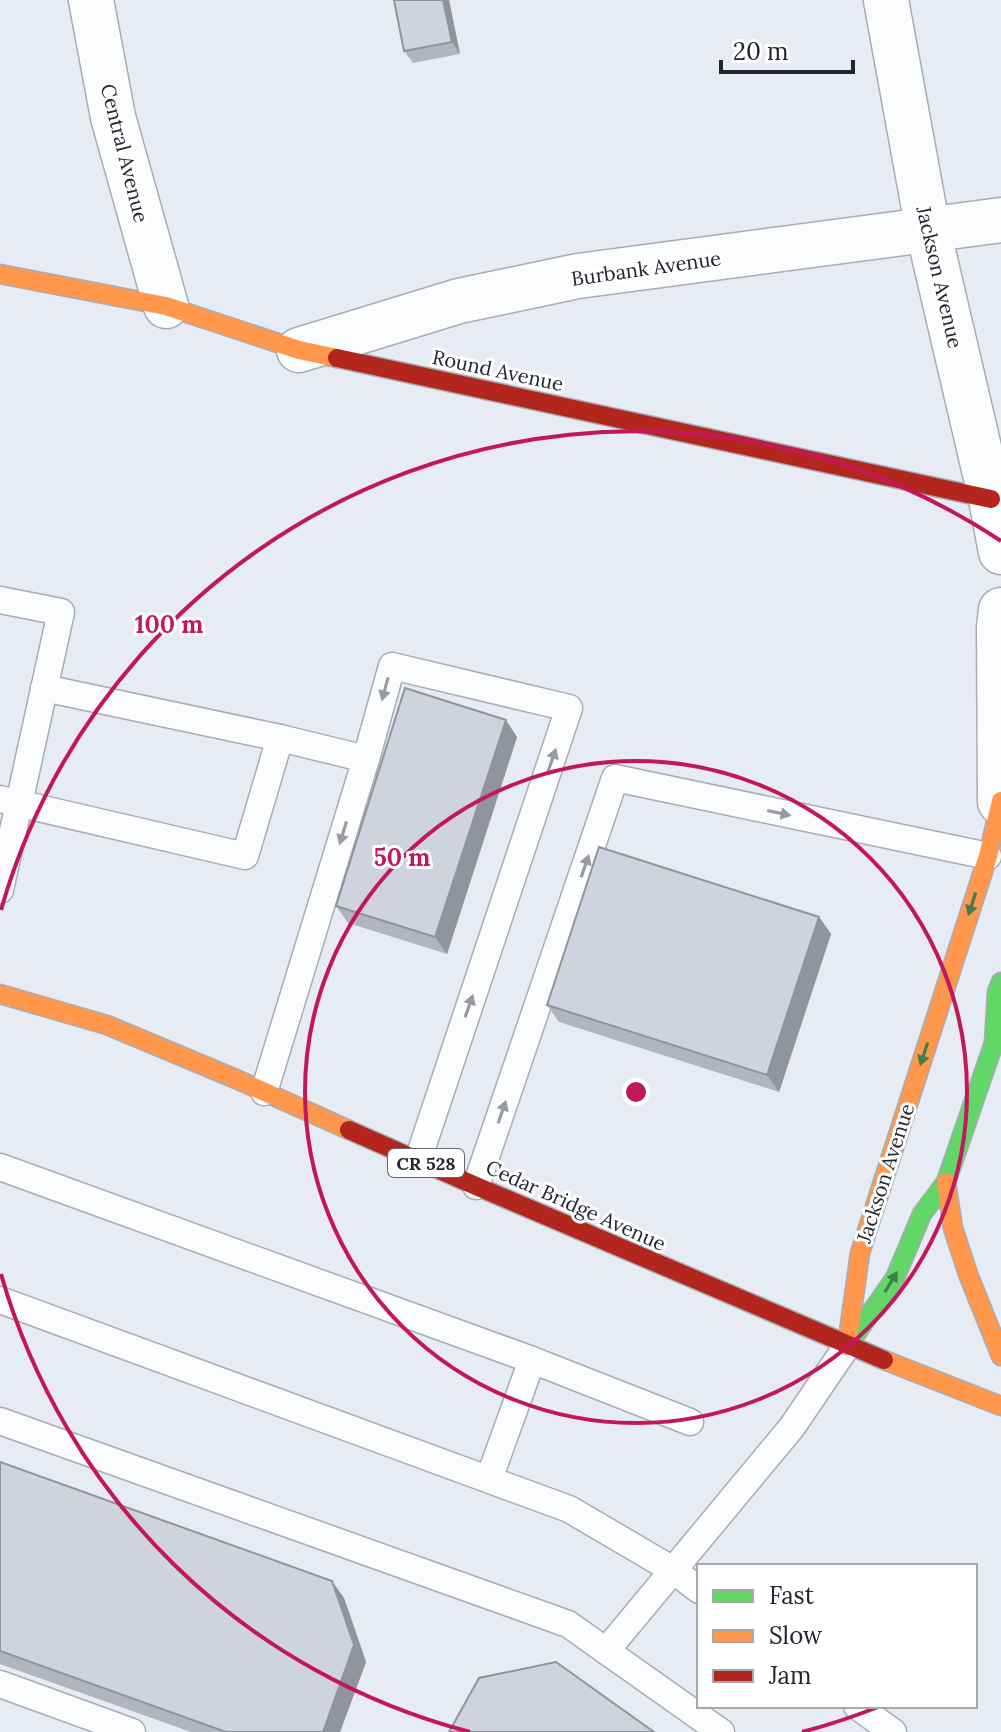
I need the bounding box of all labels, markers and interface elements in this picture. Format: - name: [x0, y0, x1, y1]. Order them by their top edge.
- scale bar: [721, 24, 853, 74]
- text: 20 m: [733, 36, 789, 67]
- street label: Central Avenue: [96, 81, 154, 225]
- street label: Jackson Avenue: [911, 203, 969, 351]
- street label: Burbank Avenue: [570, 245, 723, 291]
- street label: Round Avenue: [430, 344, 566, 396]
- text: 100 m: [135, 609, 203, 640]
- one-way arrow: [379, 676, 391, 701]
- one-way arrow: [546, 747, 558, 771]
- one-way arrow: [767, 807, 792, 819]
- one-way arrow: [337, 822, 349, 846]
- text: 50 m: [374, 842, 430, 873]
- one-way arrow: [580, 854, 592, 878]
- one-way arrow: [966, 892, 978, 916]
- one-way arrow: [463, 994, 476, 1018]
- one-way arrow: [917, 1042, 929, 1066]
- centre of rings: [622, 1078, 650, 1106]
- one-way arrow: [496, 1100, 508, 1124]
- street label: Jackson Avenue: [850, 1100, 919, 1247]
- road number: CR 528: [388, 1149, 464, 1177]
- street label: Cedar Bridge Avenue: [482, 1154, 670, 1256]
- one-way arrow: [884, 1271, 898, 1293]
- legend: [697, 1564, 977, 1708]
- text: Fast: [769, 1580, 815, 1611]
- text: Slow: [769, 1620, 823, 1651]
- text: Jam: [768, 1660, 811, 1691]

